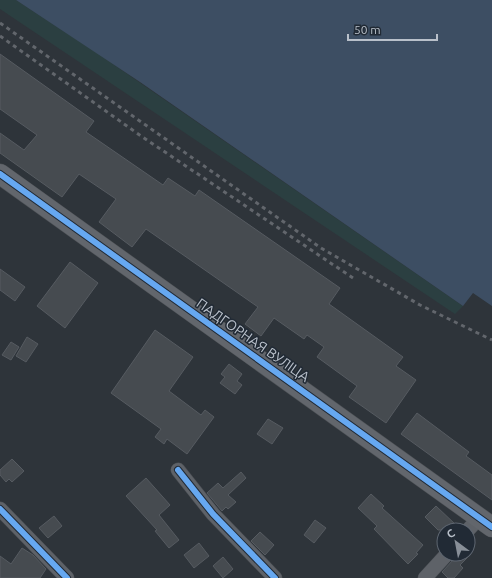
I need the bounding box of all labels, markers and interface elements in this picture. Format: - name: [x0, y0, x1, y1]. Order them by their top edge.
- scale bar: [348, 16, 437, 42]
- text: 50 m: [354, 23, 381, 36]
- street label: ПАДГОРНАЯ ВУЛІЦА: [193, 295, 313, 385]
- north arrow: [436, 522, 476, 562]
- text: С: [445, 527, 457, 540]

